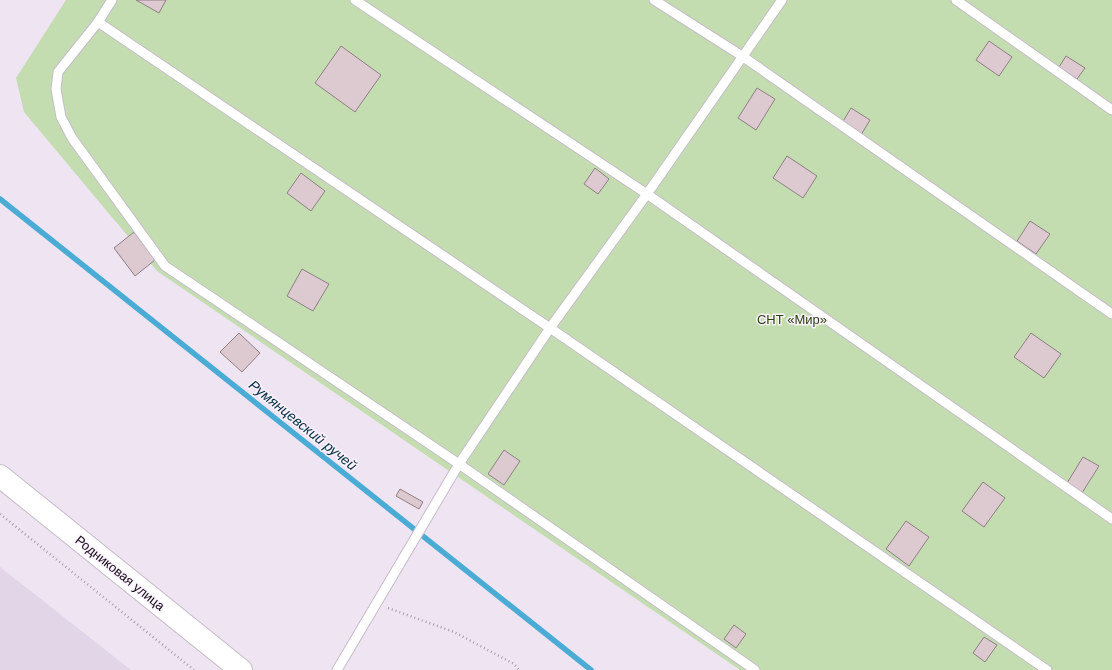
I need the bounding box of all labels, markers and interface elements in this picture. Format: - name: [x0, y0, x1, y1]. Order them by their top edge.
- park label: СНТ «Мир»: [757, 312, 827, 327]
- water label: Румянцевский ручей: [246, 377, 360, 474]
- street label: Родниковая улица: [72, 532, 168, 614]

